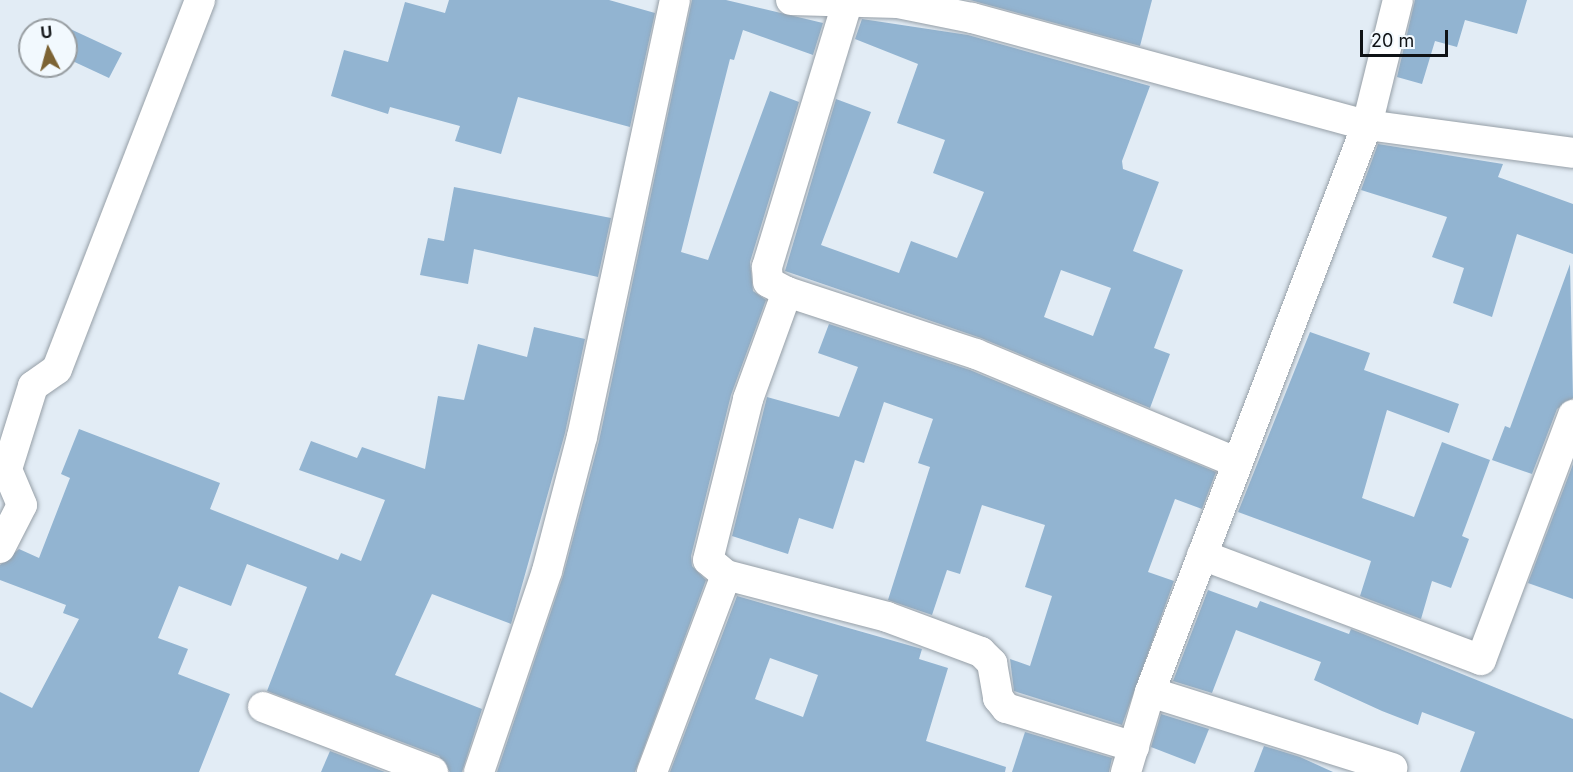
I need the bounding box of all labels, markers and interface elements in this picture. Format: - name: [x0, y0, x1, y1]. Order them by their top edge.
- north arrow: [18, 18, 78, 78]
- scale bar: [1363, 18, 1452, 56]
- text: U: [39, 22, 53, 43]
- text: 20 m: [1371, 30, 1414, 51]

